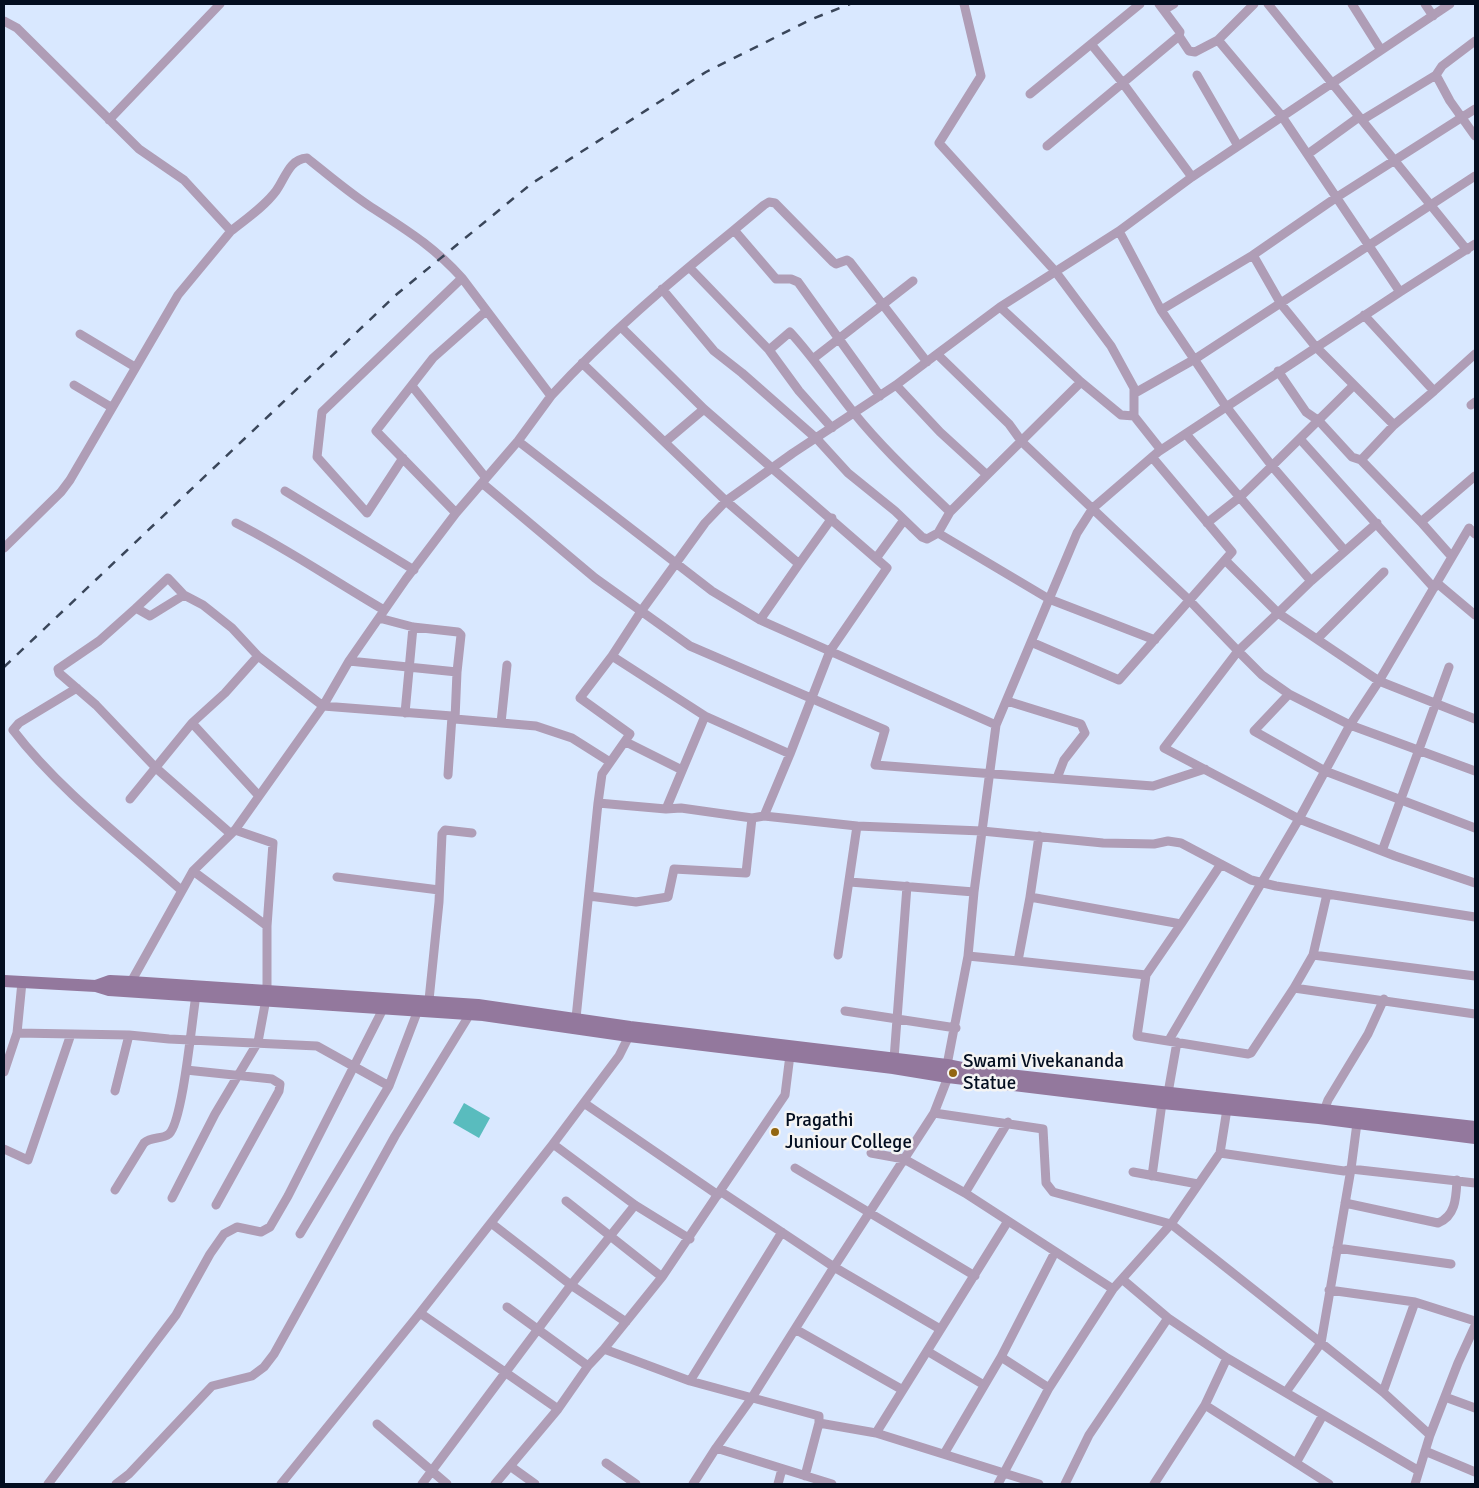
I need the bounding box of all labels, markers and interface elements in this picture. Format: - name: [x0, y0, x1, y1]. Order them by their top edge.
- place label: Swami Vivekananda Statue: [963, 1051, 1124, 1095]
- marker: Swami Vivekananda Statue: [947, 1067, 959, 1079]
- place label: Pragathi Juniour College: [785, 1110, 912, 1154]
- marker: Pragathi Juniour College: [769, 1126, 781, 1138]

